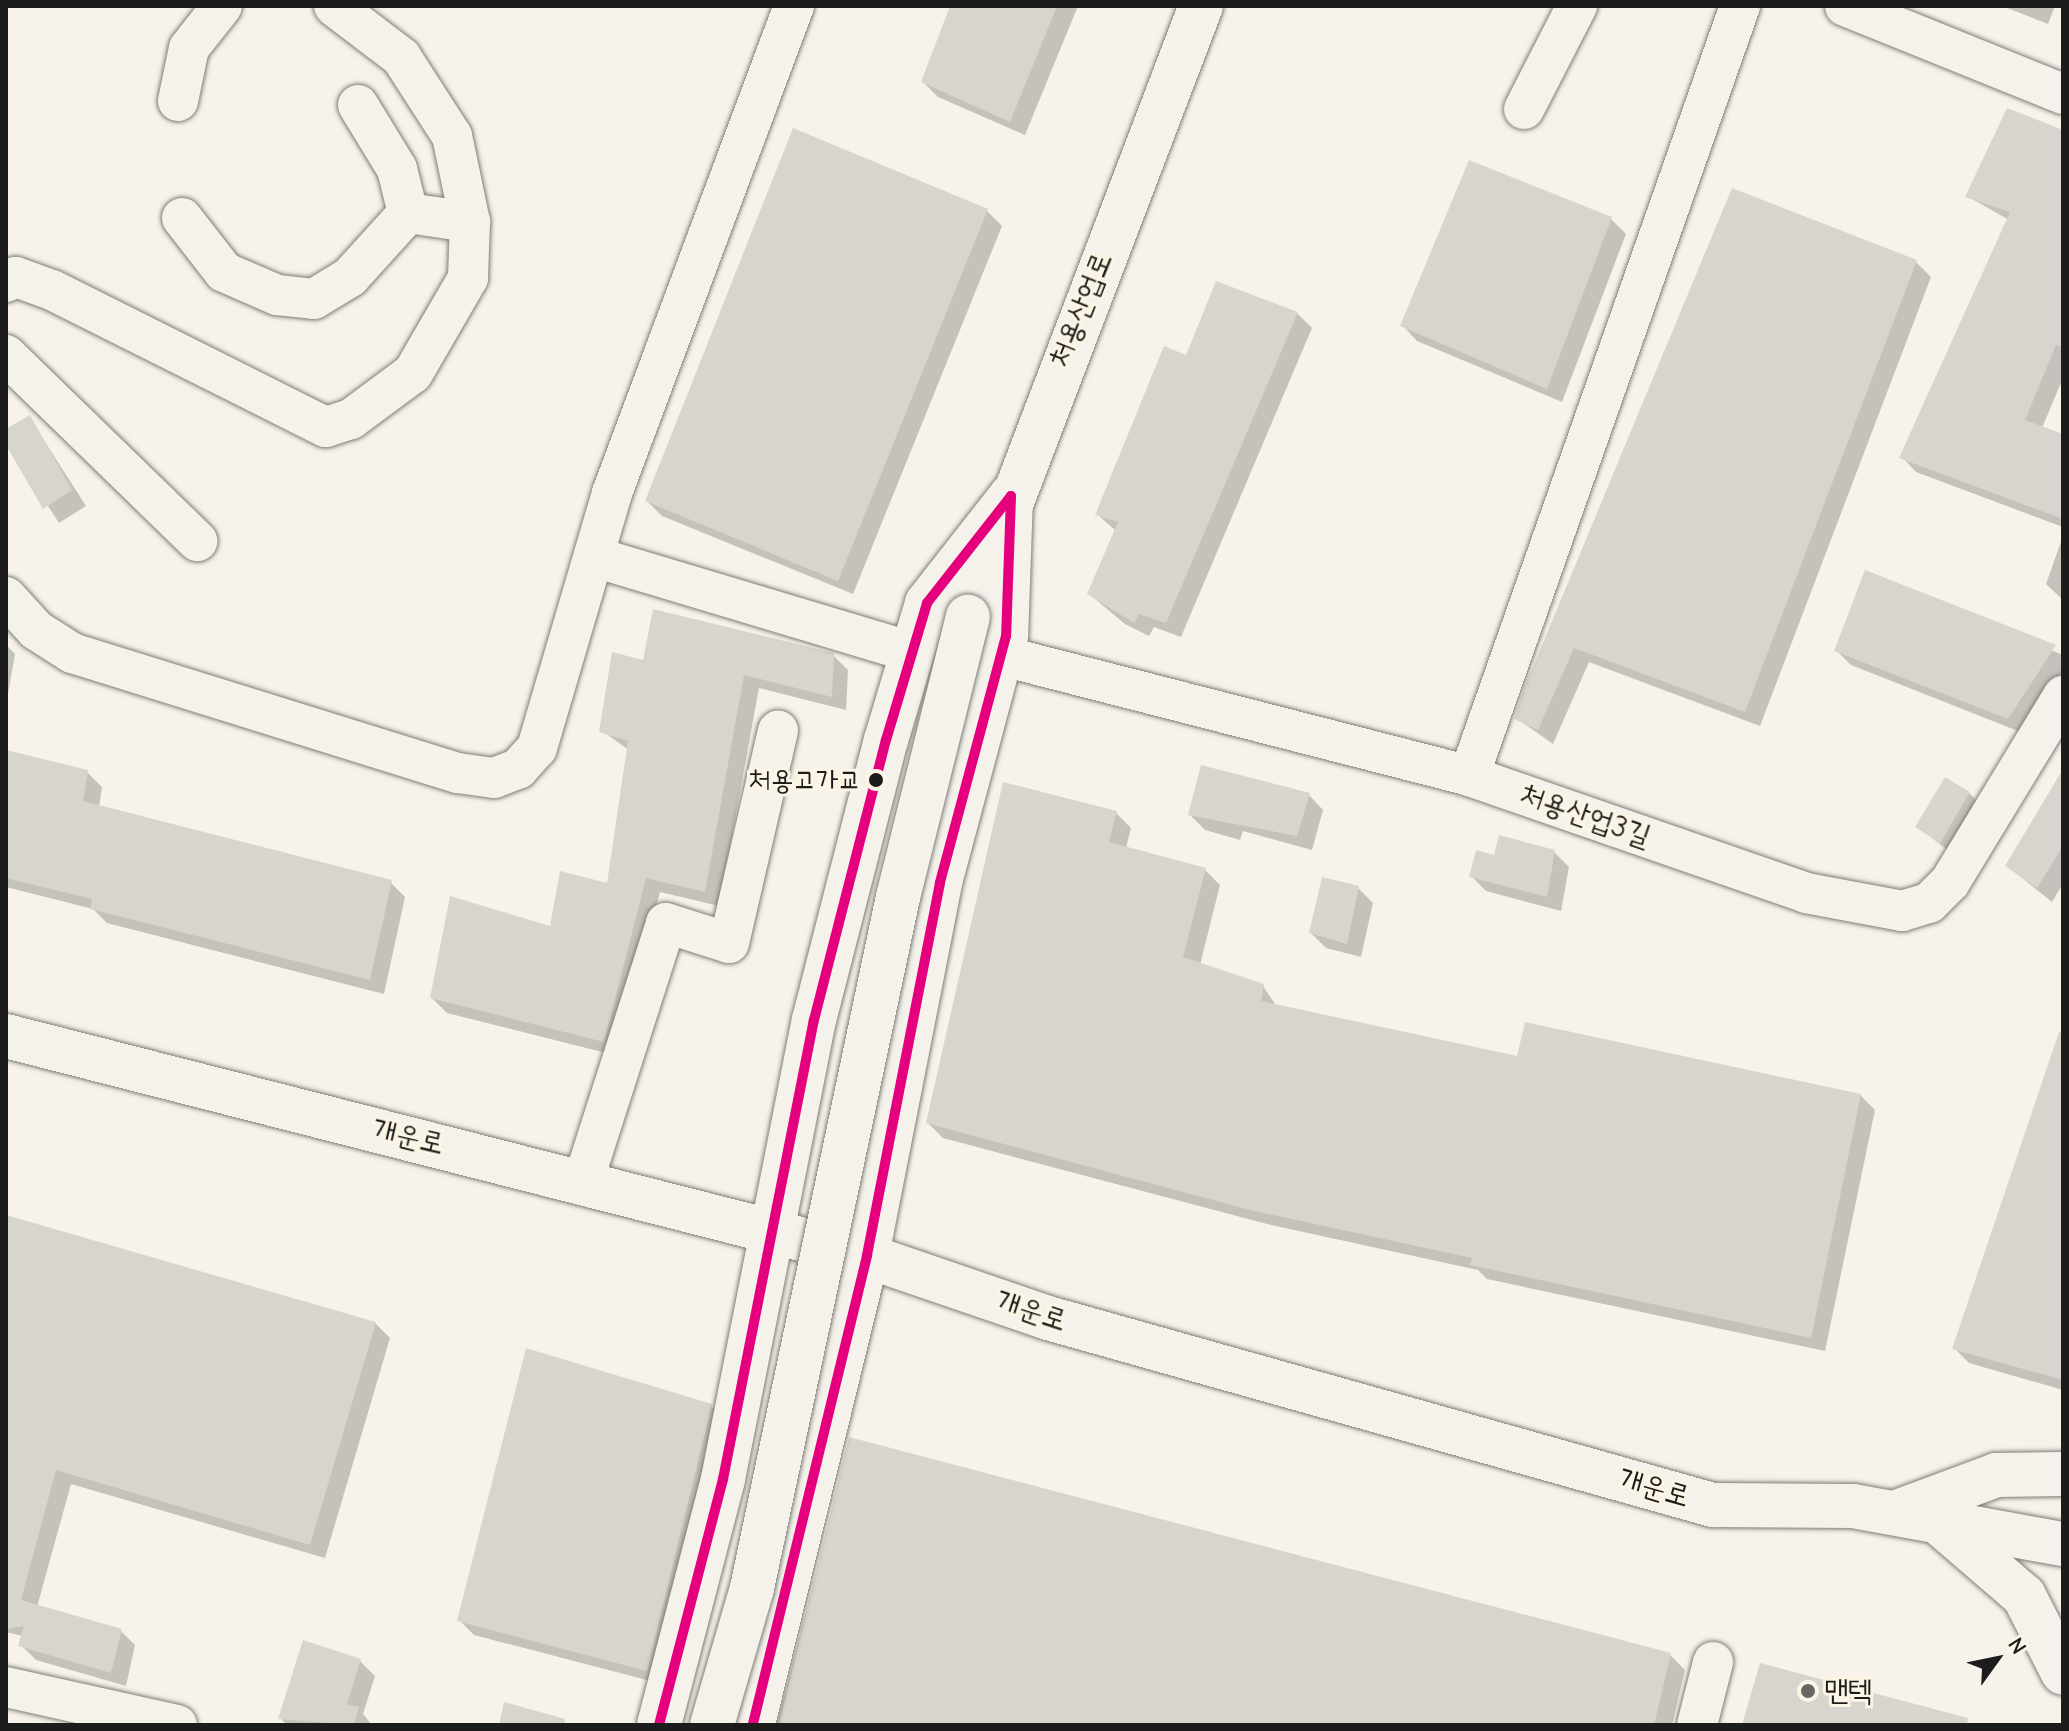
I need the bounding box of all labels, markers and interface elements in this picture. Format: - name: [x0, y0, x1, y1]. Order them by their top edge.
- street label: 처용산업로: [1042, 247, 1120, 373]
- place label: 처용고가교: [748, 763, 861, 797]
- marker: 처용고가교: [868, 772, 884, 788]
- street label: 처용산업3길: [1515, 777, 1655, 855]
- street label: 개운로: [369, 1111, 447, 1163]
- street label: 개운로: [991, 1283, 1071, 1339]
- street label: 개운로: [1614, 1461, 1694, 1515]
- north arrow: [1957, 1619, 2037, 1699]
- text: N: [2002, 1633, 2032, 1659]
- place label: 맨텍: [1824, 1673, 1872, 1709]
- marker: 맨텍: [1799, 1682, 1817, 1700]

